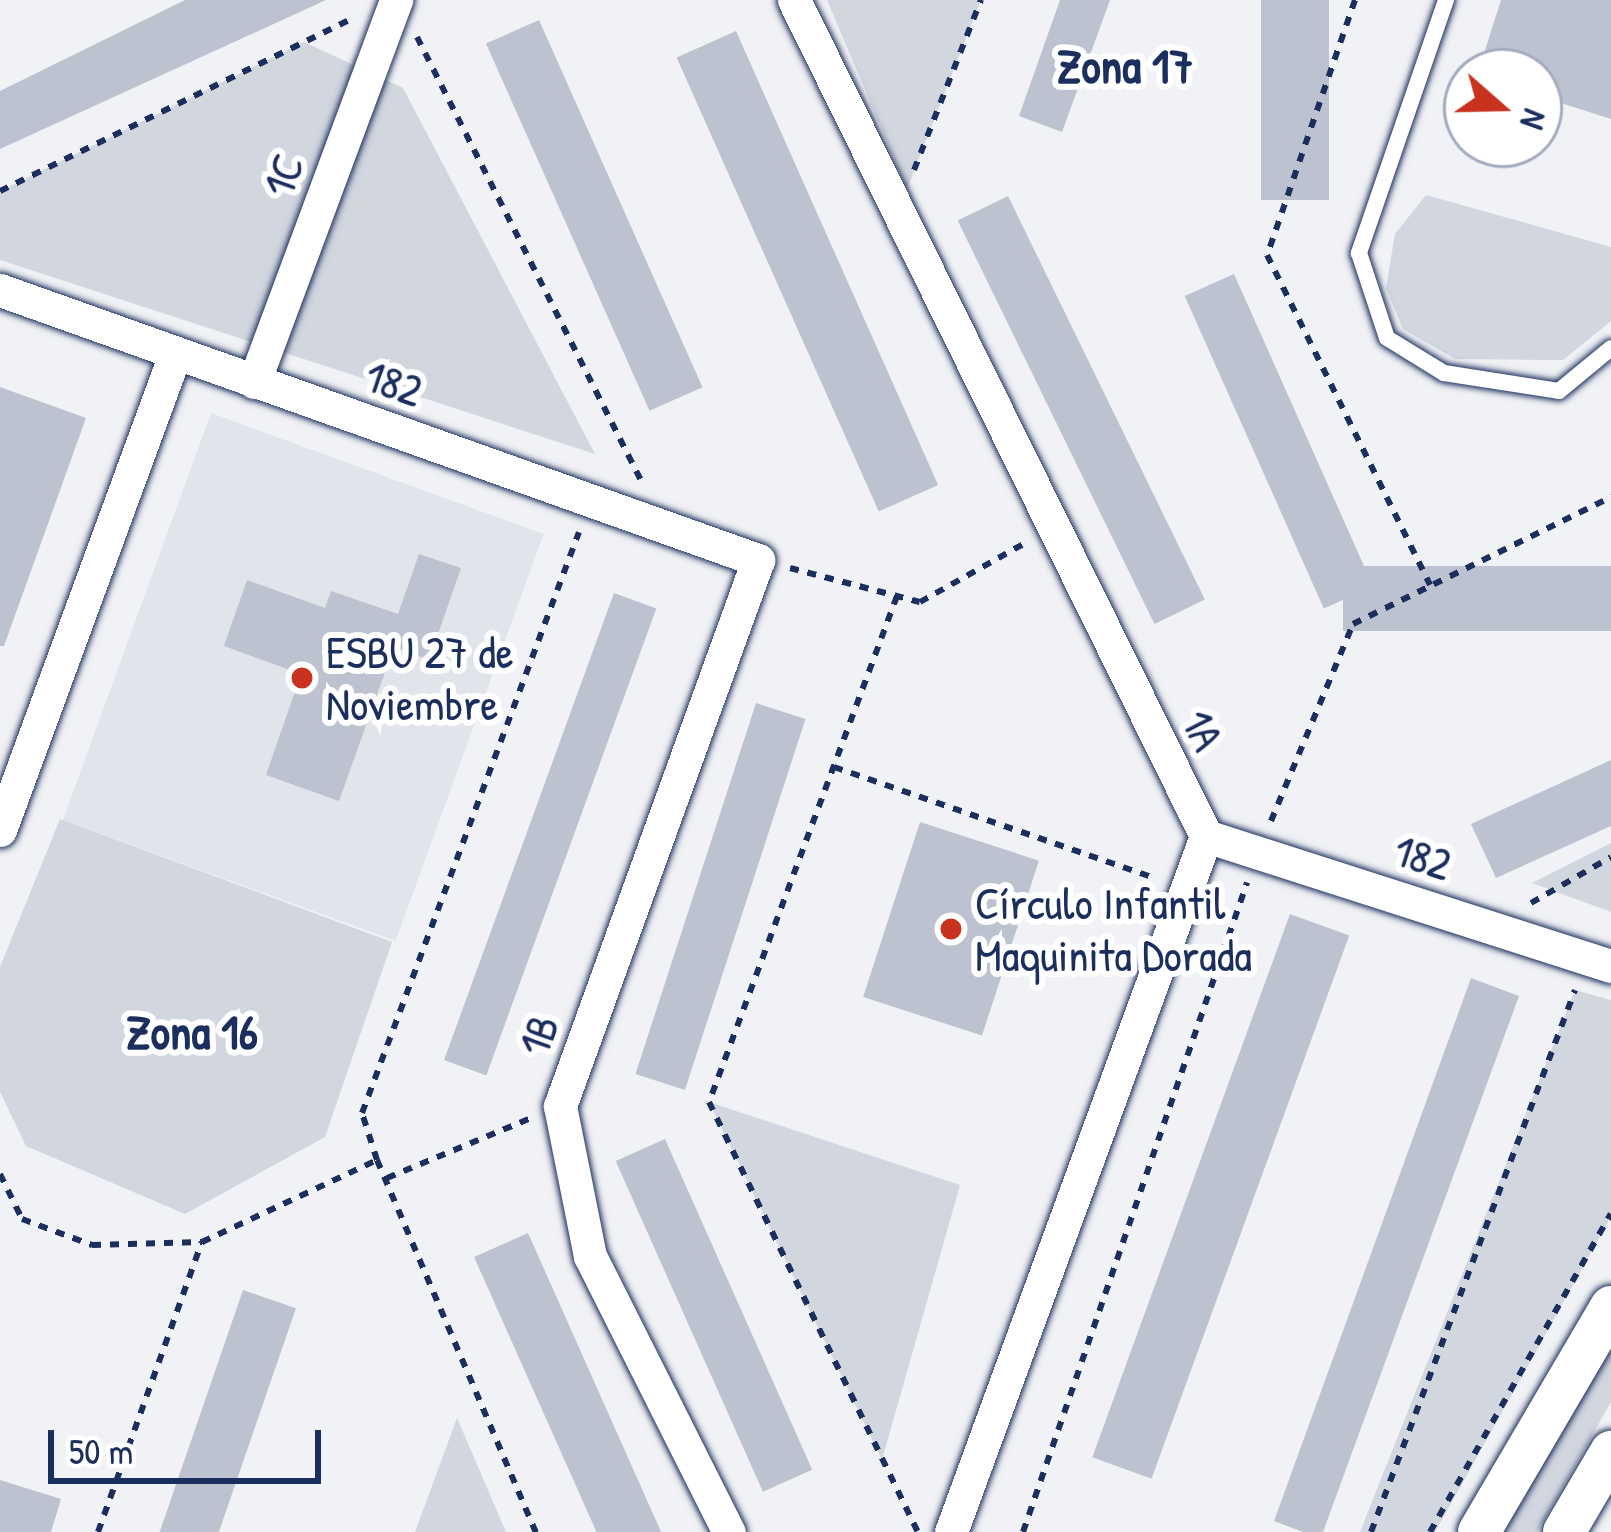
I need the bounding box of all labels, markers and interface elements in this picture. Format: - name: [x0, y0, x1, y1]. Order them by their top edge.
- district label: Zona 17: [1057, 37, 1193, 95]
- north arrow: [1443, 48, 1563, 168]
- text: N: [1510, 104, 1558, 135]
- street label: 1C: [251, 147, 315, 203]
- street label: 182: [358, 348, 430, 418]
- place label: ESBU 27 de Noviembre: [326, 625, 514, 731]
- marker: ESBU 27 de Noviembre: [289, 665, 315, 691]
- street label: 1A: [1170, 701, 1236, 759]
- street label: 182: [1388, 823, 1458, 891]
- place label: Círculo Infantil Maquinita Dorada: [975, 876, 1252, 982]
- marker: Círculo Infantil Maquinita Dorada: [938, 916, 964, 942]
- district label: Zona 16: [126, 1003, 258, 1061]
- street label: 1B: [506, 1007, 570, 1063]
- scale bar: [54, 1406, 327, 1480]
- text: 50 m: [69, 1426, 133, 1475]

